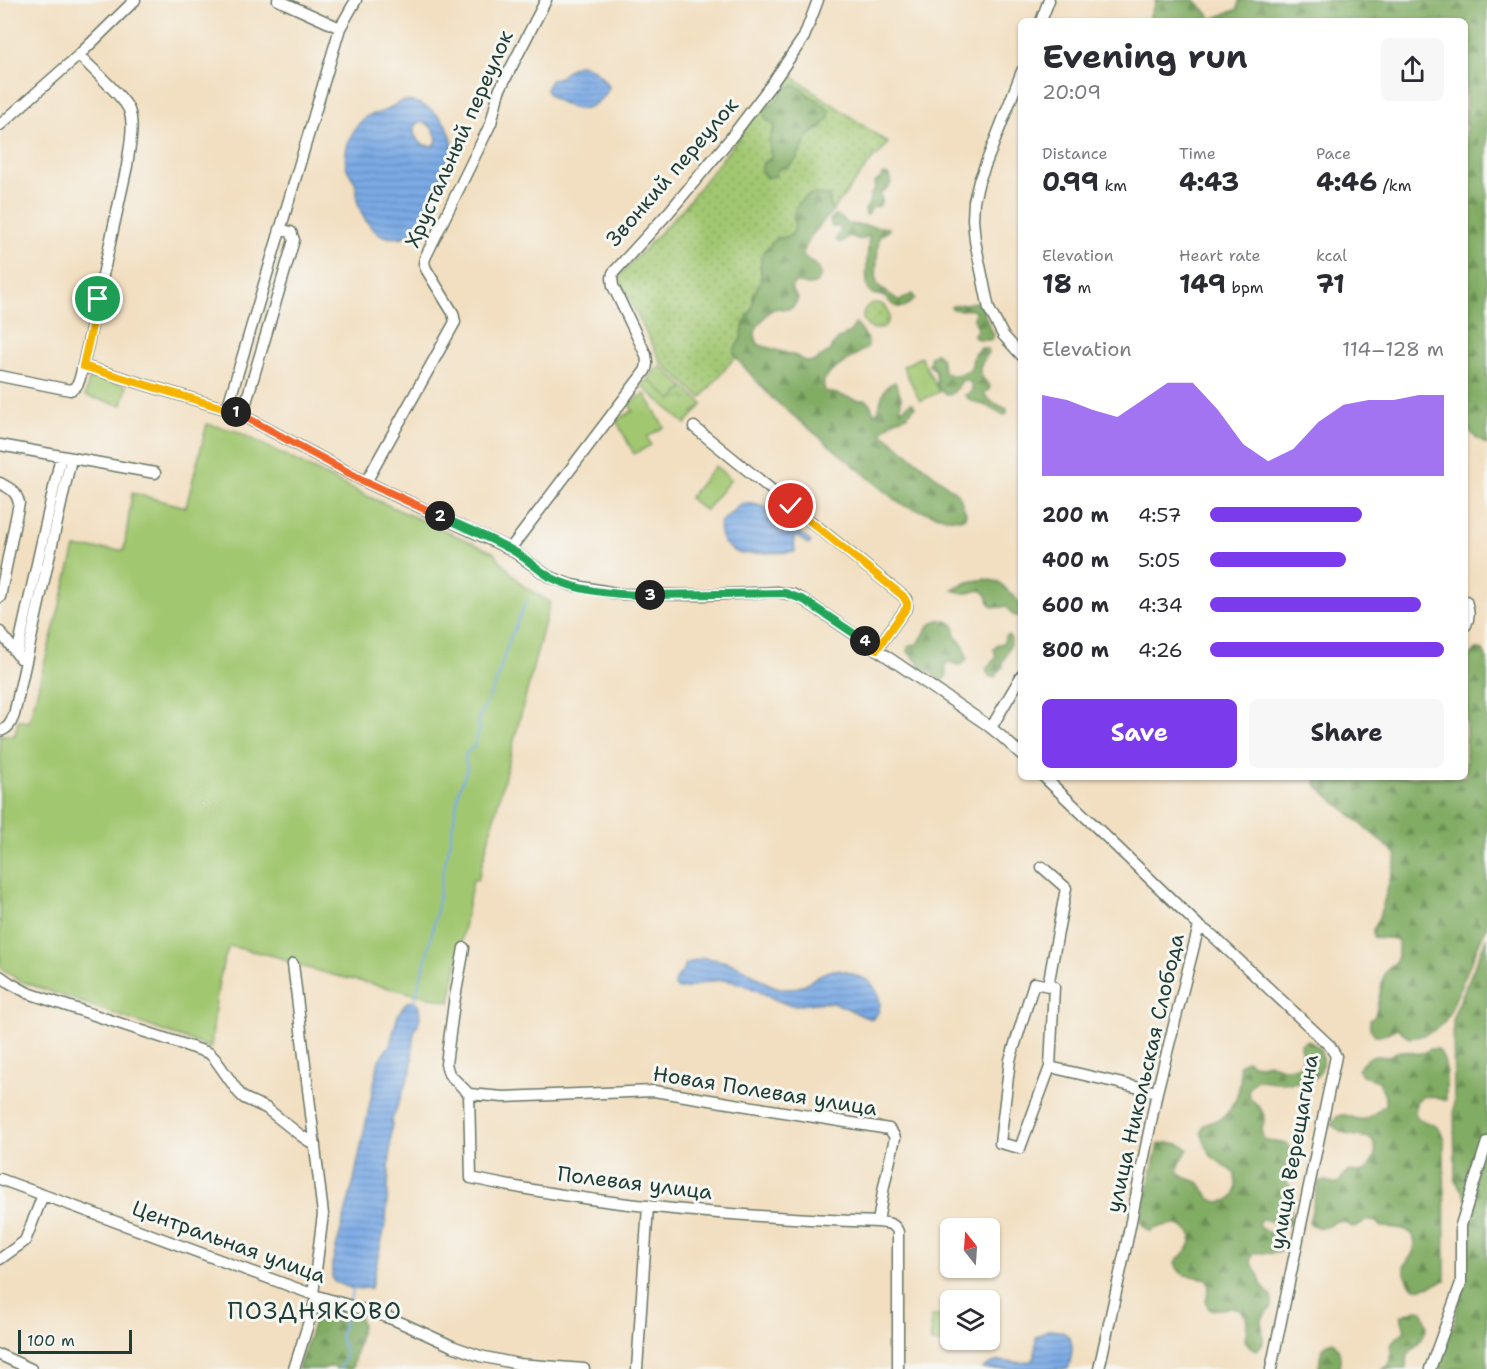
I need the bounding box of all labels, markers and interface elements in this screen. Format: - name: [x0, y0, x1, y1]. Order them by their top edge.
- street label: Хрустальный переулок: [398, 26, 520, 252]
- text: Evening run: [1042, 34, 1248, 79]
- button: share: [1381, 38, 1444, 101]
- text: 20:09: [1042, 79, 1101, 105]
- street label: Звонкий переулок: [600, 92, 744, 252]
- text: Distance: [1042, 143, 1108, 164]
- text: Time: [1179, 143, 1216, 164]
- text: Pace: [1316, 143, 1351, 164]
- text: 0.99: [1042, 164, 1099, 199]
- text: 4:43: [1179, 164, 1239, 199]
- text: 4:46: [1316, 164, 1377, 199]
- text: km: [1099, 175, 1127, 196]
- text: /km: [1377, 175, 1411, 196]
- text: Elevation: [1042, 245, 1114, 266]
- text: Heart rate: [1179, 245, 1261, 266]
- text: kcal: [1316, 245, 1347, 266]
- text: 18: [1042, 266, 1072, 301]
- text: 149: [1179, 266, 1226, 301]
- text: 71: [1316, 266, 1345, 301]
- pin: [72, 273, 123, 324]
- text: m: [1072, 277, 1091, 298]
- text: bpm: [1226, 277, 1264, 298]
- icon: arrive: [81, 282, 114, 315]
- text: Elevation: [1042, 336, 1132, 362]
- text: 114–128 m: [1342, 336, 1444, 362]
- pin: 1: [221, 397, 251, 427]
- text: 1: [232, 401, 240, 422]
- pin: [765, 480, 816, 531]
- icon: check: [774, 489, 807, 522]
- pin: 2: [425, 501, 455, 531]
- text: 200 m: [1042, 502, 1109, 528]
- text: 4:57: [1138, 502, 1181, 528]
- text: 2: [434, 505, 446, 526]
- text: 400 m: [1042, 547, 1109, 573]
- text: 5:05: [1138, 547, 1180, 573]
- pin: 3: [635, 580, 665, 610]
- text: 3: [644, 584, 656, 605]
- text: 600 m: [1042, 592, 1109, 618]
- text: 4:34: [1138, 592, 1183, 618]
- pin: 4: [850, 626, 880, 656]
- text: 4: [859, 630, 871, 651]
- text: 800 m: [1042, 637, 1109, 663]
- text: 4:26: [1138, 637, 1183, 663]
- button: Save: [1042, 699, 1237, 768]
- button: Share: [1249, 699, 1444, 768]
- street label: улица Никольская Слобода: [1099, 931, 1191, 1215]
- street label: улица Верещагина: [1263, 1052, 1325, 1252]
- street label: Новая Полевая улица: [651, 1059, 879, 1123]
- street label: Полевая улица: [556, 1160, 714, 1206]
- street label: Центральная улица: [128, 1194, 330, 1290]
- north arrow: [940, 1218, 1000, 1278]
- map controls: [940, 1218, 1000, 1350]
- button: layers: [940, 1290, 1000, 1350]
- district label: ПОЗДНЯКОВО: [227, 1295, 403, 1327]
- scale bar: [18, 1327, 132, 1354]
- text: 100 m: [27, 1330, 75, 1351]

